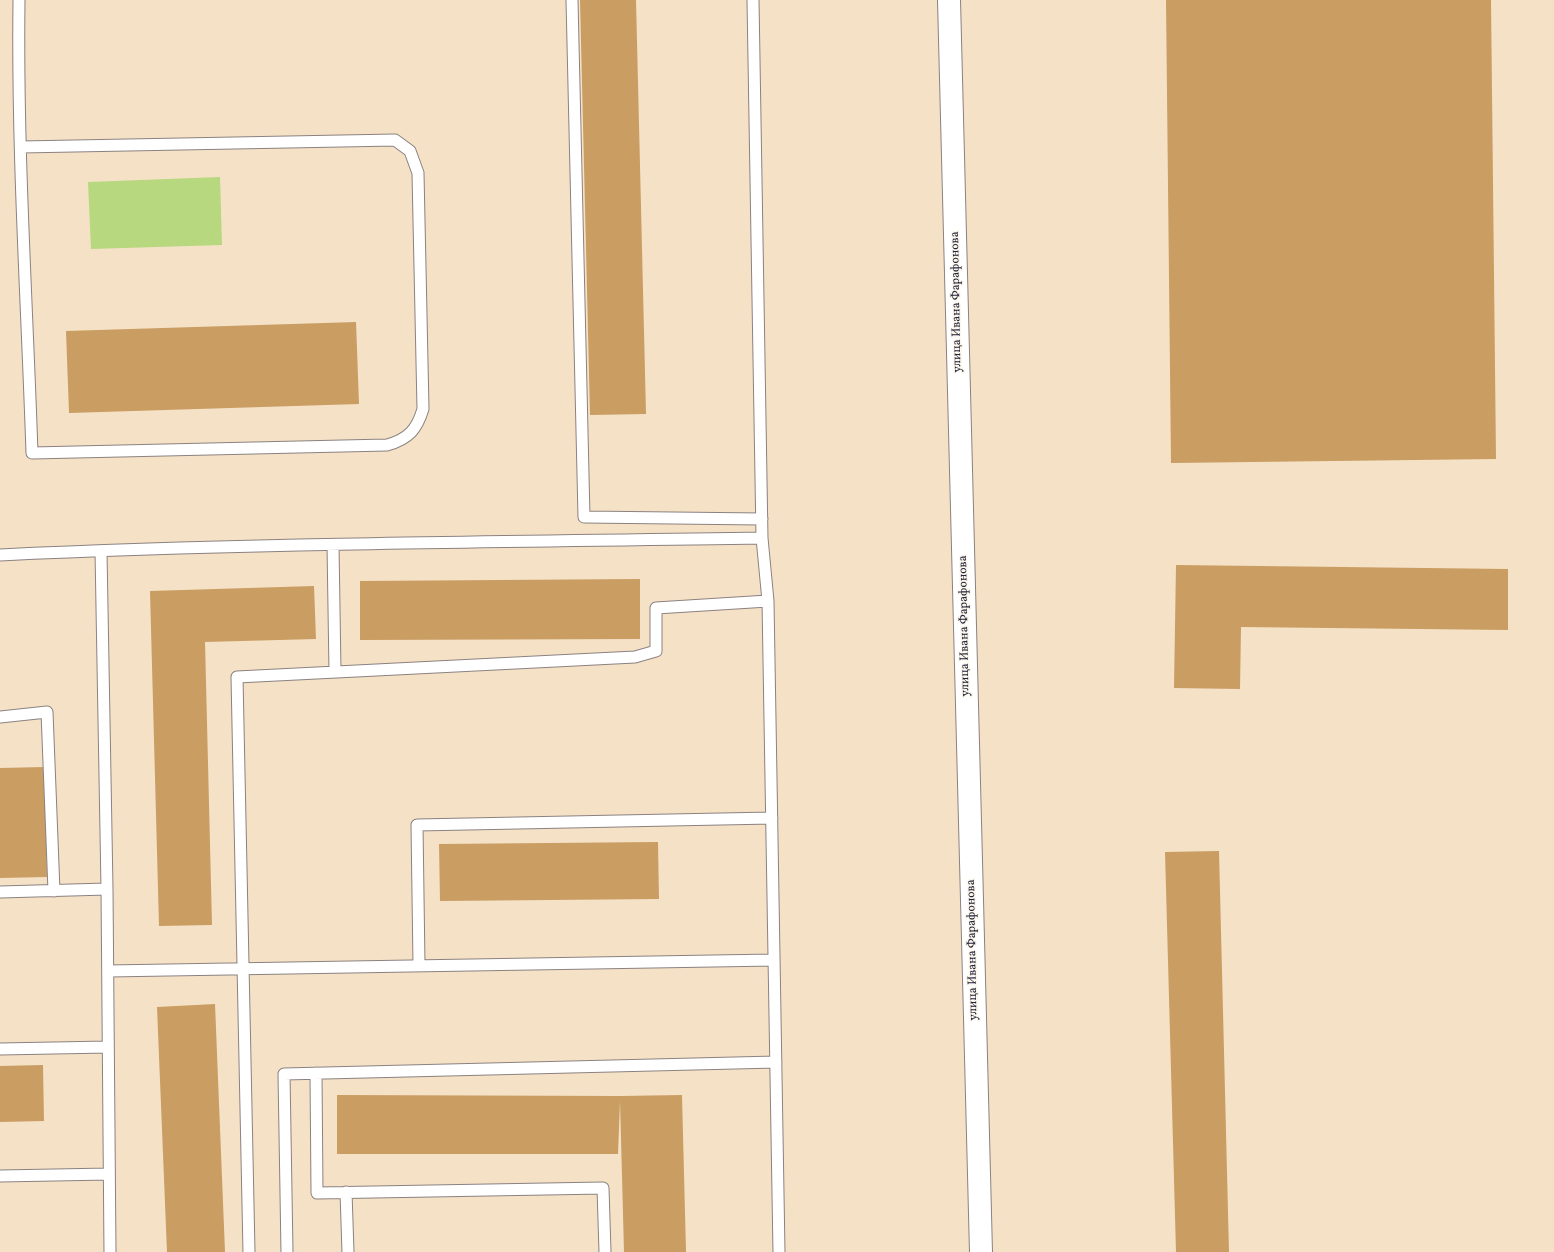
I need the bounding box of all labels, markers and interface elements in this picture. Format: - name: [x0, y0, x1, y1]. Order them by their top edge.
- street label: улица Ивана Фарафонова: [949, 231, 965, 373]
- street label: улица Ивана Фарафонова: [957, 555, 973, 697]
- street label: улица Ивана Фарафонова: [965, 879, 981, 1021]

